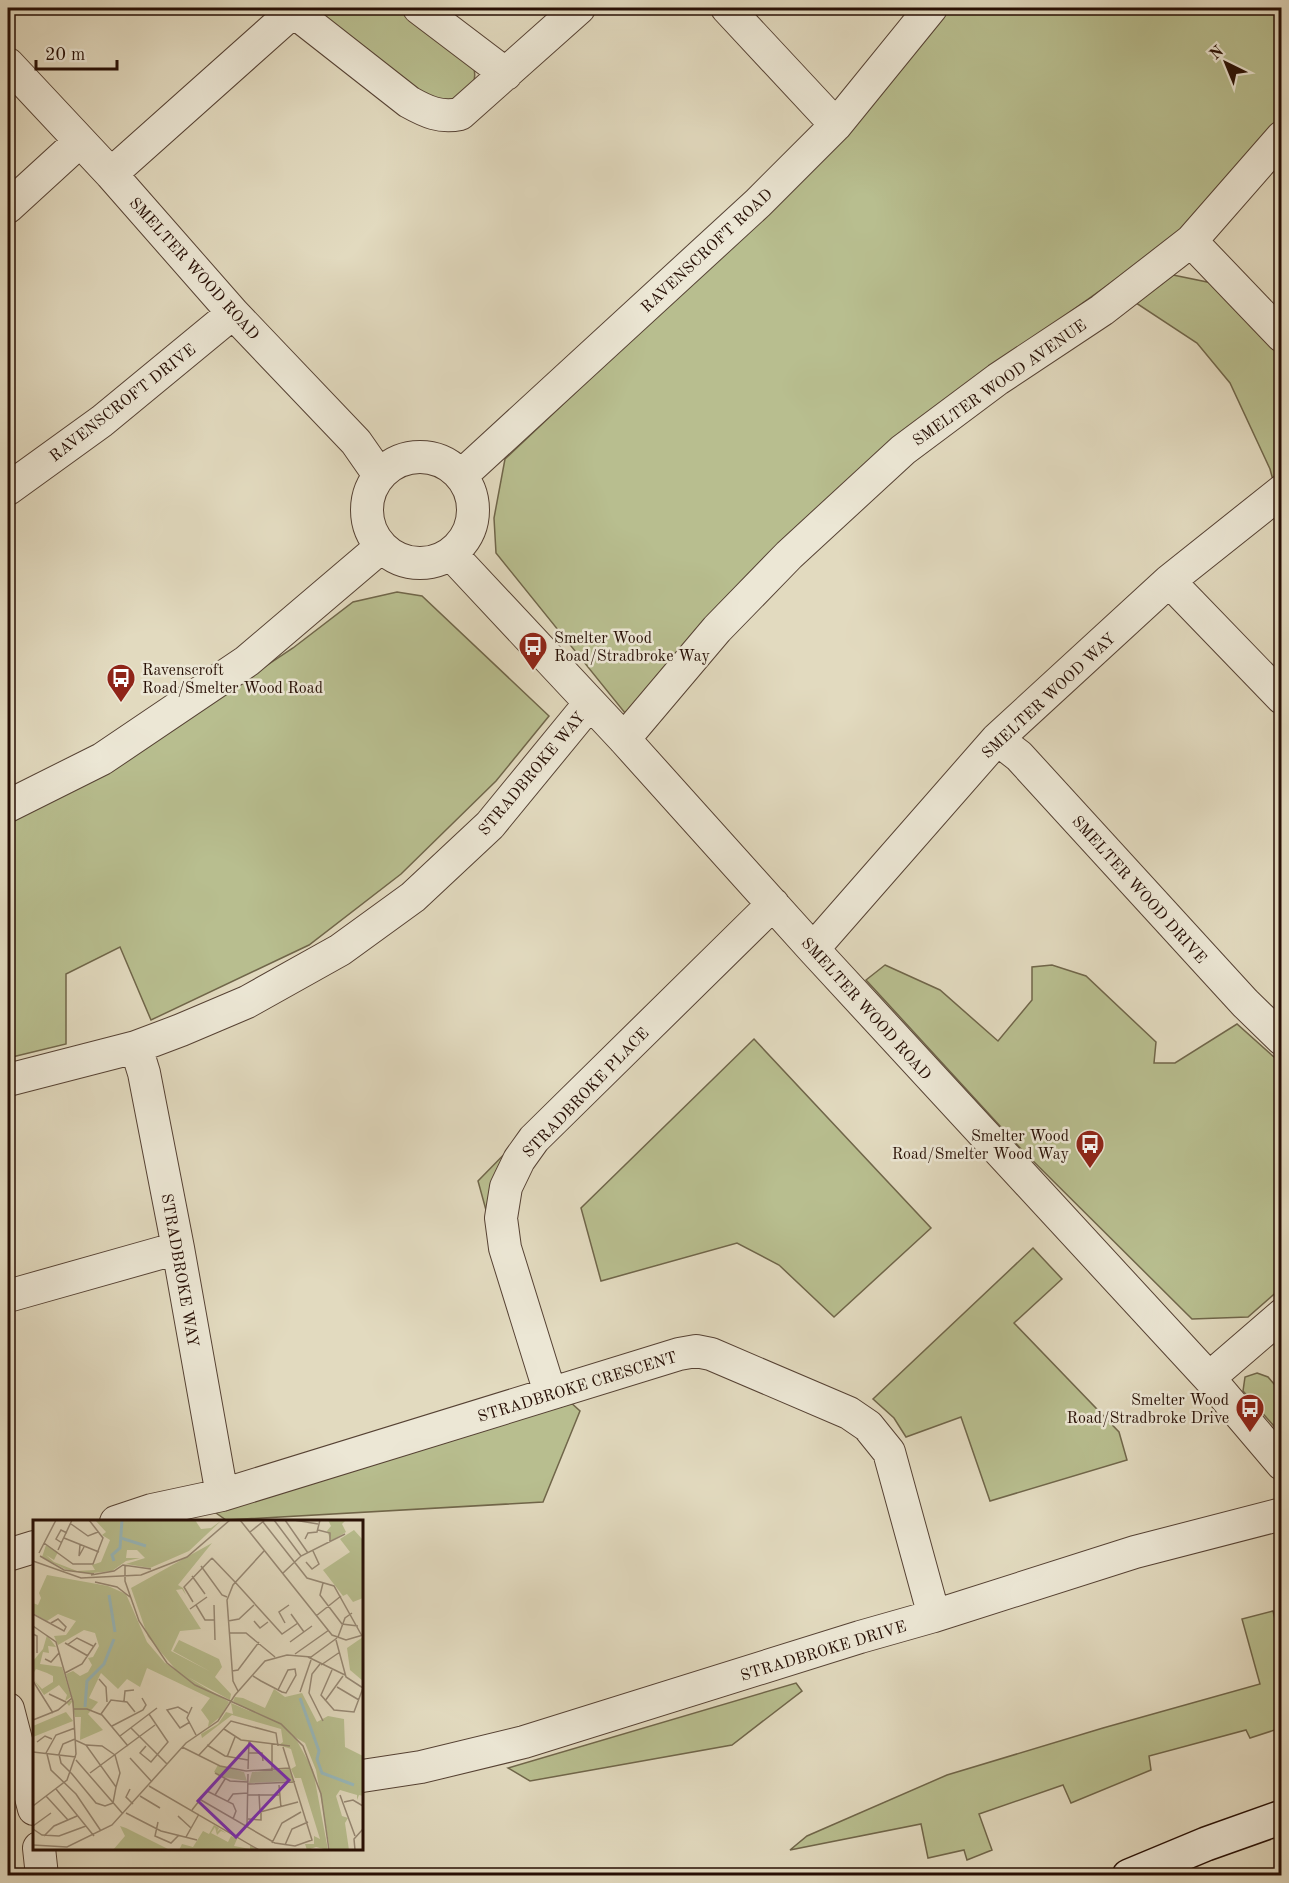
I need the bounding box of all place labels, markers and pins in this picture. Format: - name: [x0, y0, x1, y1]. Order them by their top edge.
- bus stop icon: Smelter Wood Road/Stradbroke Way: [517, 630, 549, 672]
- place label: Smelter Wood Road/Stradbroke Way: [554, 631, 710, 665]
- bus stop icon: Ravenscroft Road/Smelter Wood Road: [105, 662, 137, 704]
- place label: Ravenscroft Road/Smelter Wood Road: [142, 663, 323, 697]
- bus stop icon: Smelter Wood Road/Smelter Wood Way: [1074, 1128, 1106, 1170]
- place label: Smelter Wood Road/Smelter Wood Way: [892, 1129, 1070, 1163]
- bus stop icon: Smelter Wood Road/Stradbroke Drive: [1234, 1392, 1266, 1434]
- place label: Smelter Wood Road/Stradbroke Drive: [1067, 1393, 1229, 1427]

